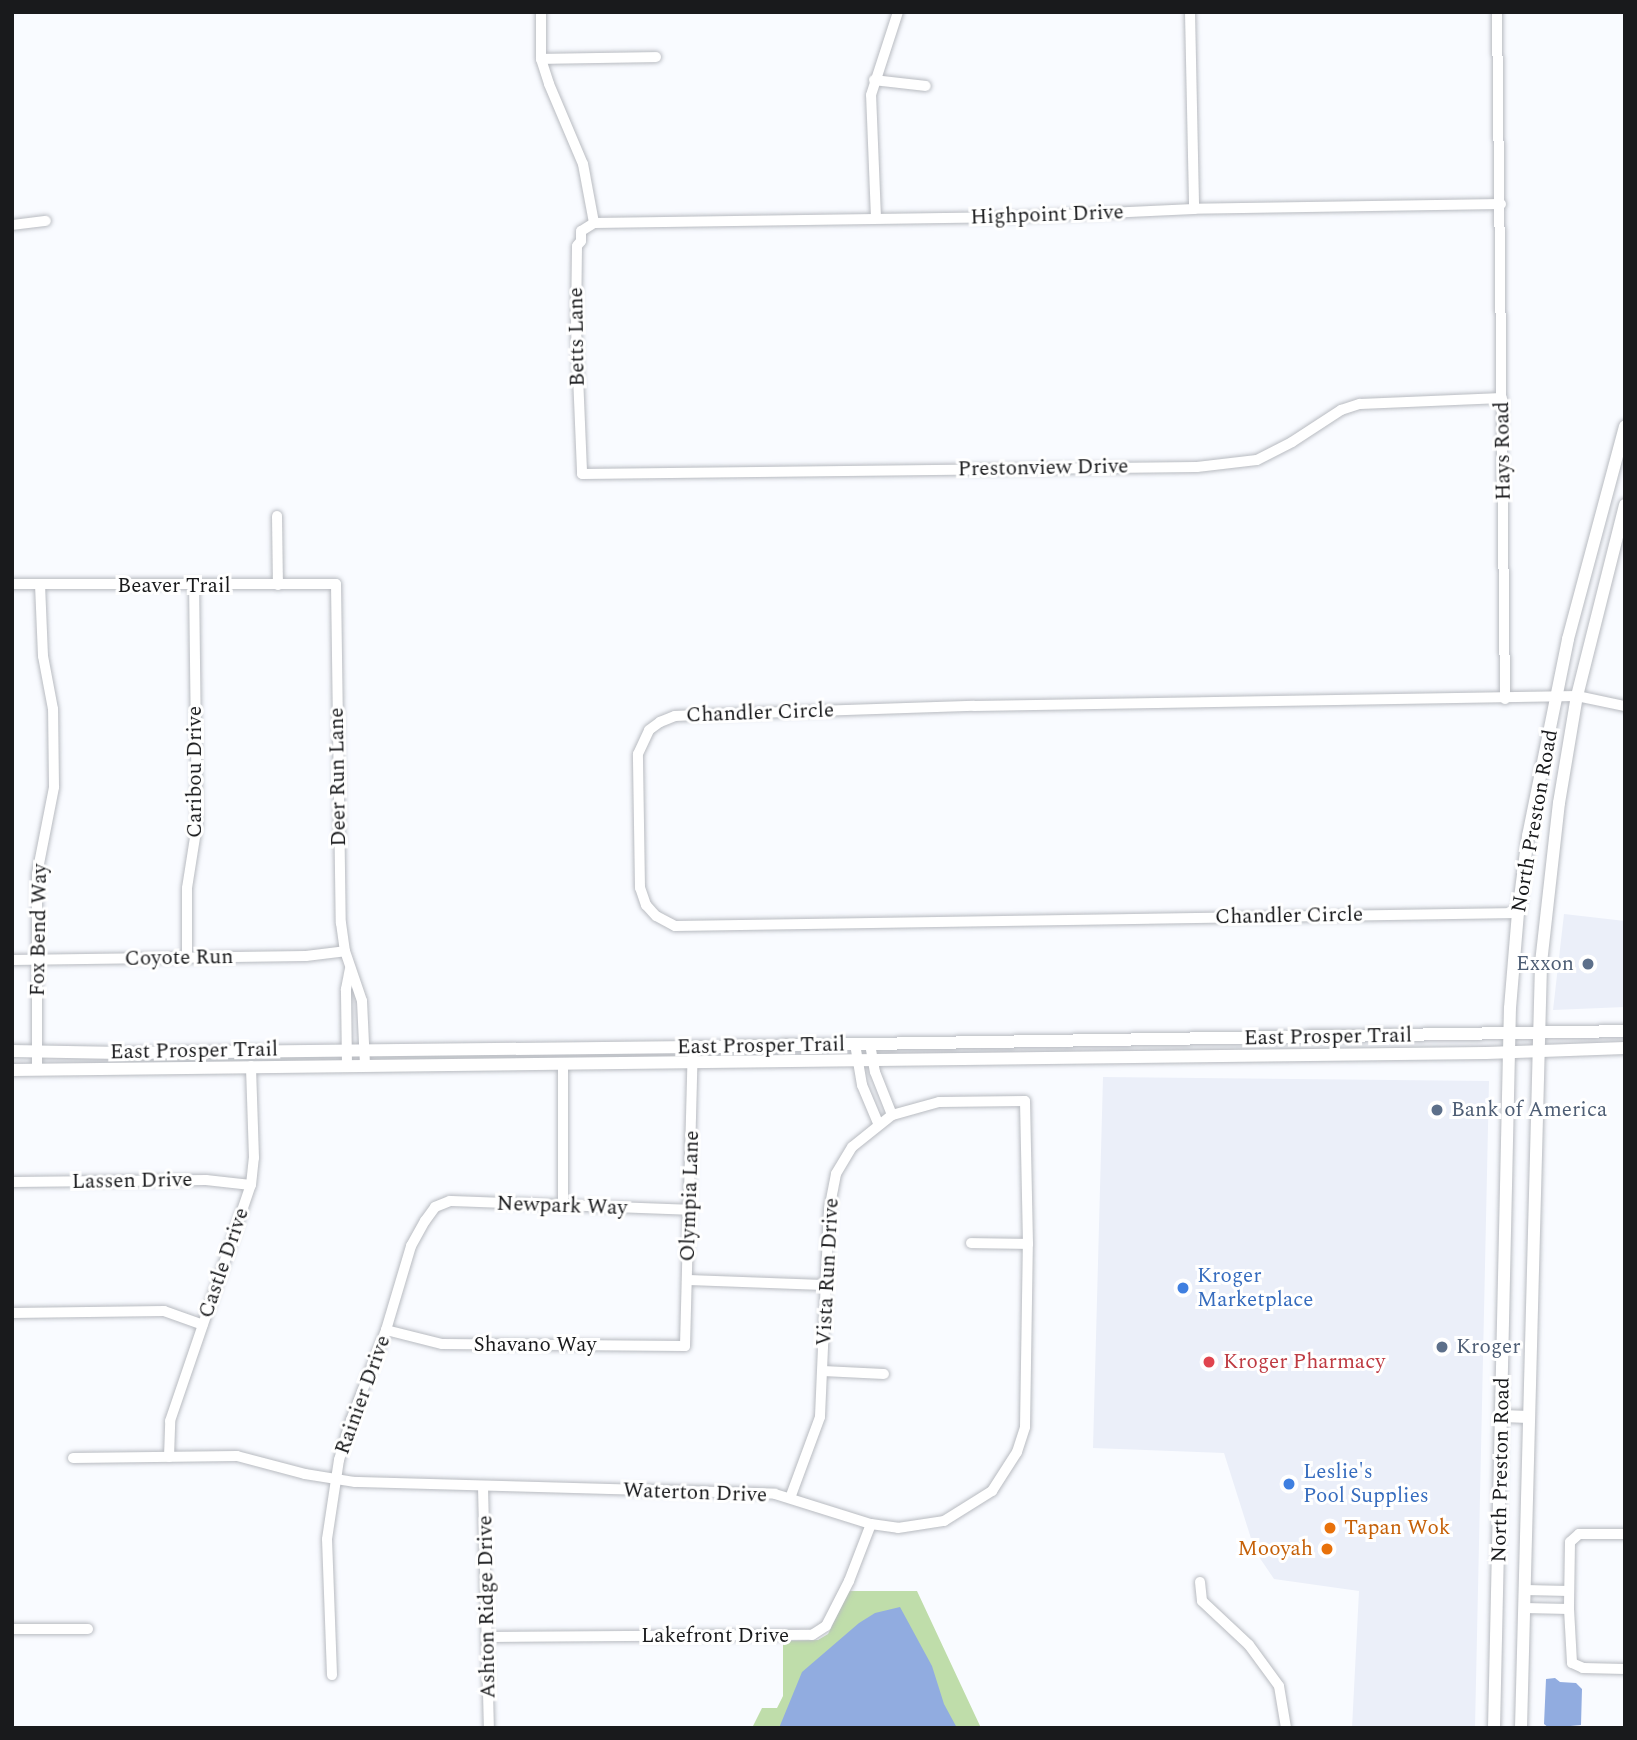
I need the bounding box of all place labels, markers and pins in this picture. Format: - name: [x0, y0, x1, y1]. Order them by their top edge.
- place label: Exxon: [1516, 951, 1574, 977]
- marker: Exxon: [1580, 956, 1596, 972]
- place label: Bank of America: [1451, 1097, 1607, 1123]
- marker: Bank of America: [1429, 1102, 1445, 1118]
- place label: Kroger Marketplace: [1197, 1263, 1313, 1313]
- marker: Kroger Marketplace: [1175, 1280, 1191, 1296]
- place label: Kroger: [1456, 1334, 1521, 1360]
- marker: Kroger: [1434, 1339, 1450, 1355]
- place label: Kroger Pharmacy: [1223, 1349, 1385, 1375]
- marker: Kroger Pharmacy: [1201, 1354, 1217, 1370]
- place label: Leslie's Pool Supplies: [1303, 1459, 1429, 1509]
- marker: Leslie's Pool Supplies: [1281, 1476, 1297, 1492]
- place label: Tapan Wok: [1344, 1515, 1451, 1541]
- marker: Tapan Wok: [1322, 1520, 1338, 1536]
- place label: Mooyah: [1238, 1536, 1313, 1562]
- marker: Mooyah: [1319, 1541, 1335, 1557]

